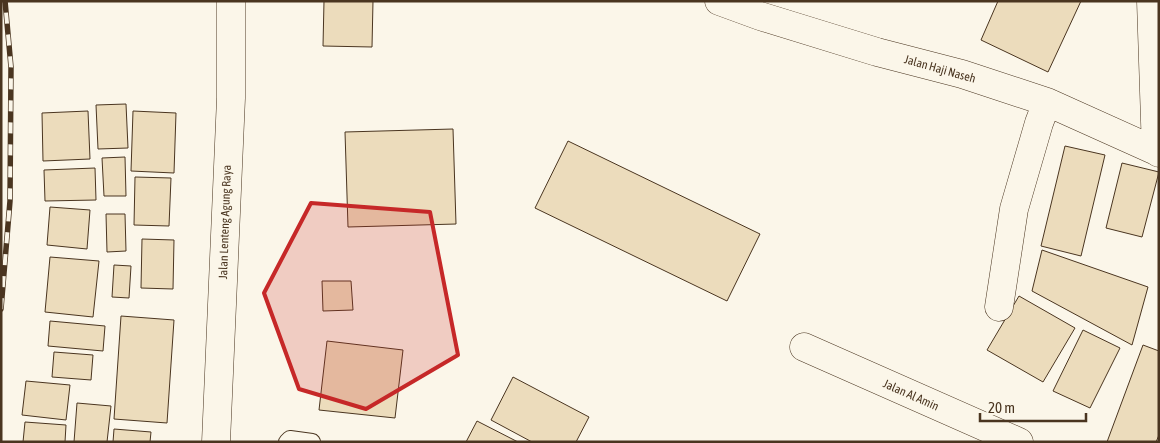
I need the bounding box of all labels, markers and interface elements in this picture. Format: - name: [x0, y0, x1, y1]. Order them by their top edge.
- street label: Jalan Haji Naseh: [903, 52, 977, 86]
- street label: Jalan Lenteng Agung Raya: [216, 165, 234, 279]
- street label: Jalan Al Amin: [881, 377, 941, 413]
- scale bar: [980, 390, 1086, 422]
- text: 20 m: [988, 399, 1015, 416]

